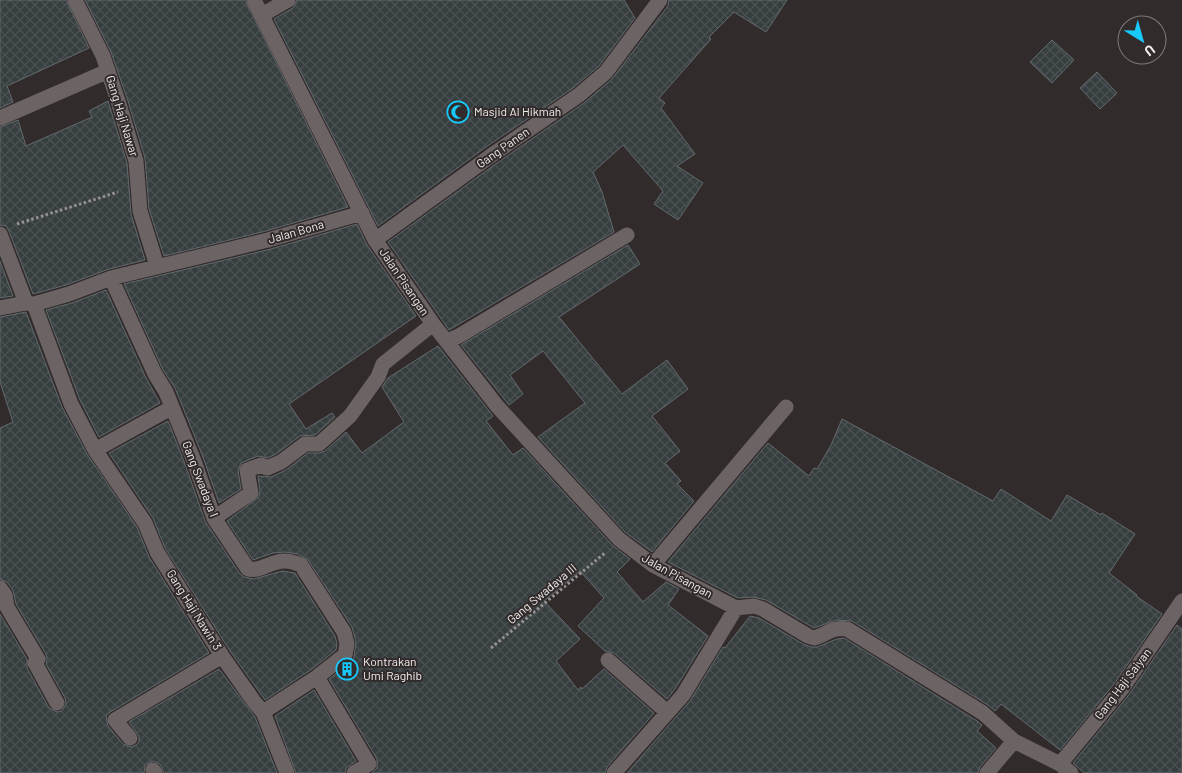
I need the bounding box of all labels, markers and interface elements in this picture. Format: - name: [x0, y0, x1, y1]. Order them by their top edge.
- north arrow: [1117, 15, 1167, 65]
- text: U: [1141, 41, 1159, 60]
- street label: Gang Haji Nawar: [104, 73, 142, 159]
- mosque icon: Masjid Al Hikmah: [446, 100, 470, 124]
- place label: Masjid Al Hikmah: [474, 104, 561, 118]
- street label: Gang Panen: [473, 124, 531, 170]
- street label: Jalan Bona: [266, 216, 325, 246]
- street label: Jalan Pisangan: [377, 245, 433, 318]
- street label: Gang Swadaya I: [180, 439, 222, 519]
- street label: Jalan Pisangan: [640, 550, 715, 600]
- street label: Gang Swadaya III: [504, 560, 579, 626]
- street label: Gang Haji Nawin 3: [165, 567, 225, 652]
- street label: Gang Haji Saiyan: [1091, 645, 1153, 722]
- place label: Kontrakan Umi Raghib: [363, 654, 422, 682]
- building icon: Kontrakan Umi Raghib: [335, 657, 359, 681]

